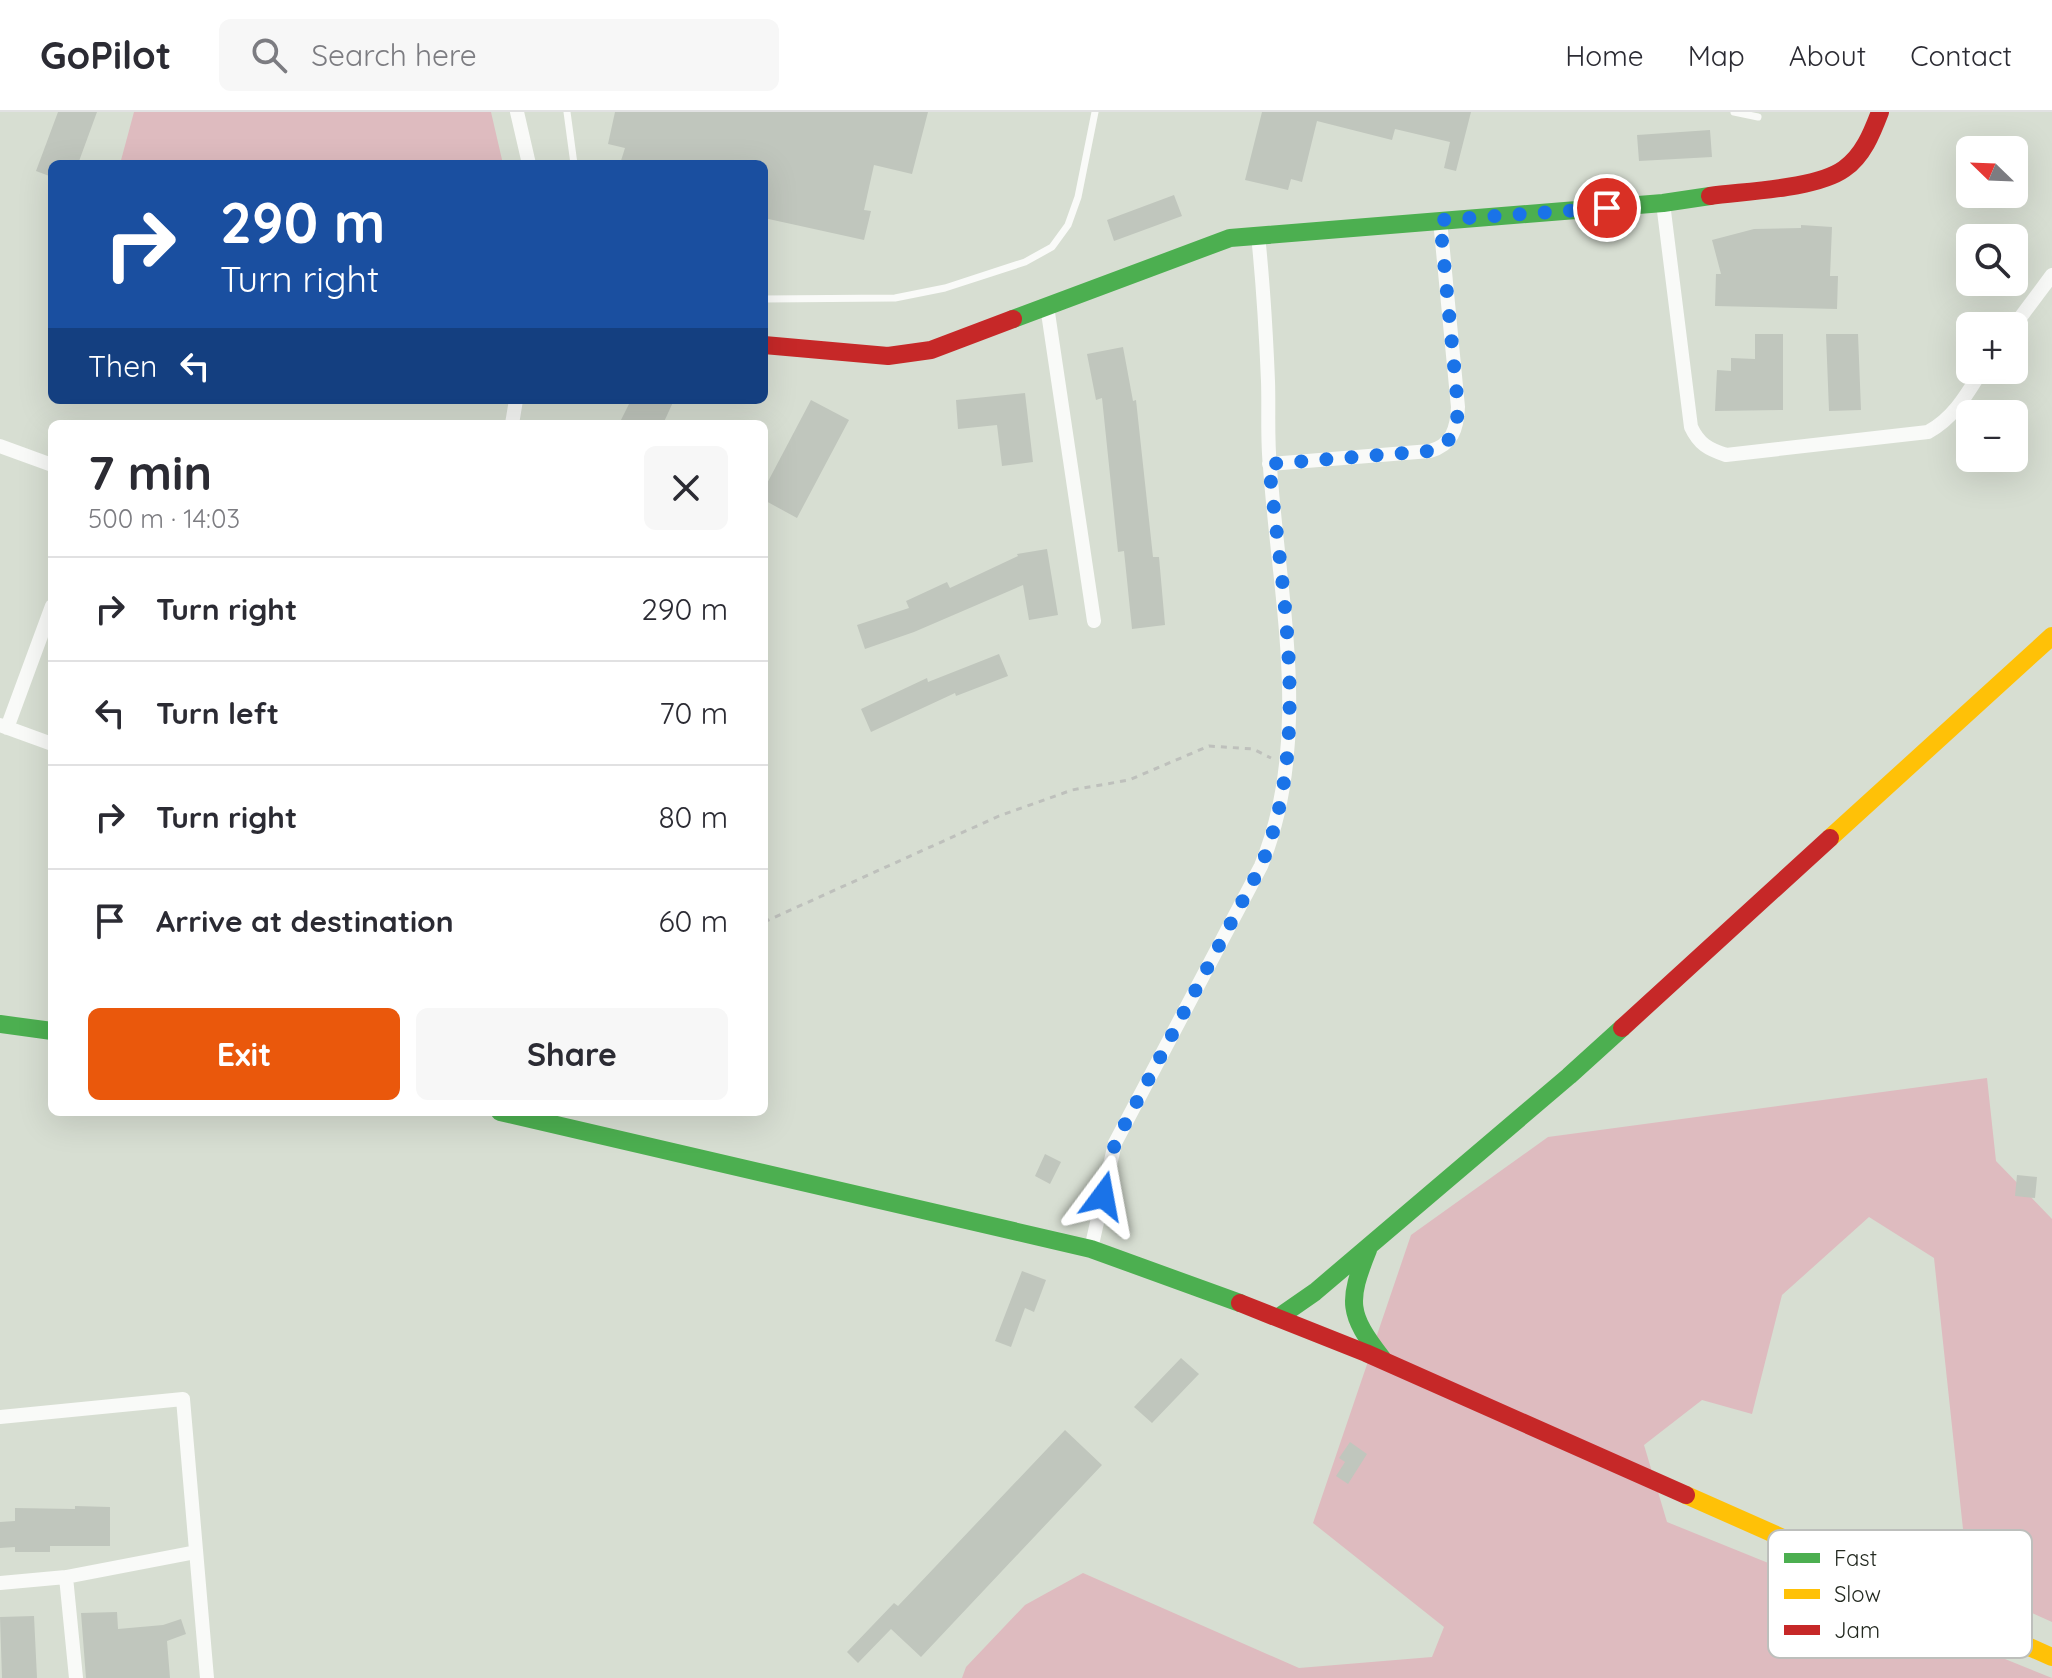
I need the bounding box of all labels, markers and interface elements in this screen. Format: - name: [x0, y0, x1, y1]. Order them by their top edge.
- search box: [219, 19, 779, 91]
- text: GoPilot: [40, 31, 171, 79]
- icon: search: [247, 33, 291, 77]
- text: Search here: [311, 36, 477, 74]
- text: Home: [1565, 38, 1644, 73]
- text: Map: [1688, 38, 1745, 73]
- text: About: [1789, 38, 1866, 73]
- text: Contact: [1910, 38, 2012, 73]
- north arrow: [1956, 136, 2028, 208]
- map controls: [1956, 136, 2028, 472]
- pin: [1573, 174, 1641, 242]
- icon: arrive: [1585, 186, 1629, 230]
- text: 290 m: [220, 187, 385, 257]
- icon: right: [88, 192, 192, 296]
- button: search: [1956, 224, 2028, 296]
- text: Turn right: [220, 256, 379, 301]
- button: +: [1956, 312, 2028, 384]
- icon: left: [173, 344, 217, 388]
- text: Then: [88, 347, 157, 385]
- button: −: [1956, 400, 2028, 472]
- text: 7 min: [88, 442, 212, 502]
- button: close: [644, 446, 728, 530]
- text: 500 m · 14:03: [88, 502, 240, 535]
- icon: right: [88, 587, 132, 631]
- text: Turn right: [156, 590, 297, 628]
- text: 290 m: [641, 590, 728, 628]
- icon: left: [88, 691, 132, 735]
- text: Turn left: [156, 694, 279, 732]
- text: 70 m: [659, 694, 728, 732]
- icon: right: [88, 795, 132, 839]
- text: Turn right: [156, 798, 297, 836]
- text: 80 m: [658, 798, 728, 836]
- icon: arrive: [88, 899, 132, 943]
- text: Arrive at destination: [156, 902, 454, 940]
- text: 60 m: [658, 902, 728, 940]
- button: Exit: [88, 1008, 400, 1100]
- button: Share: [416, 1008, 728, 1100]
- position arrow: [1061, 1154, 1145, 1238]
- legend: [1768, 1530, 2032, 1658]
- text: Fast: [1834, 1544, 1877, 1572]
- text: Slow: [1834, 1580, 1881, 1608]
- text: Jam: [1834, 1616, 1880, 1644]

